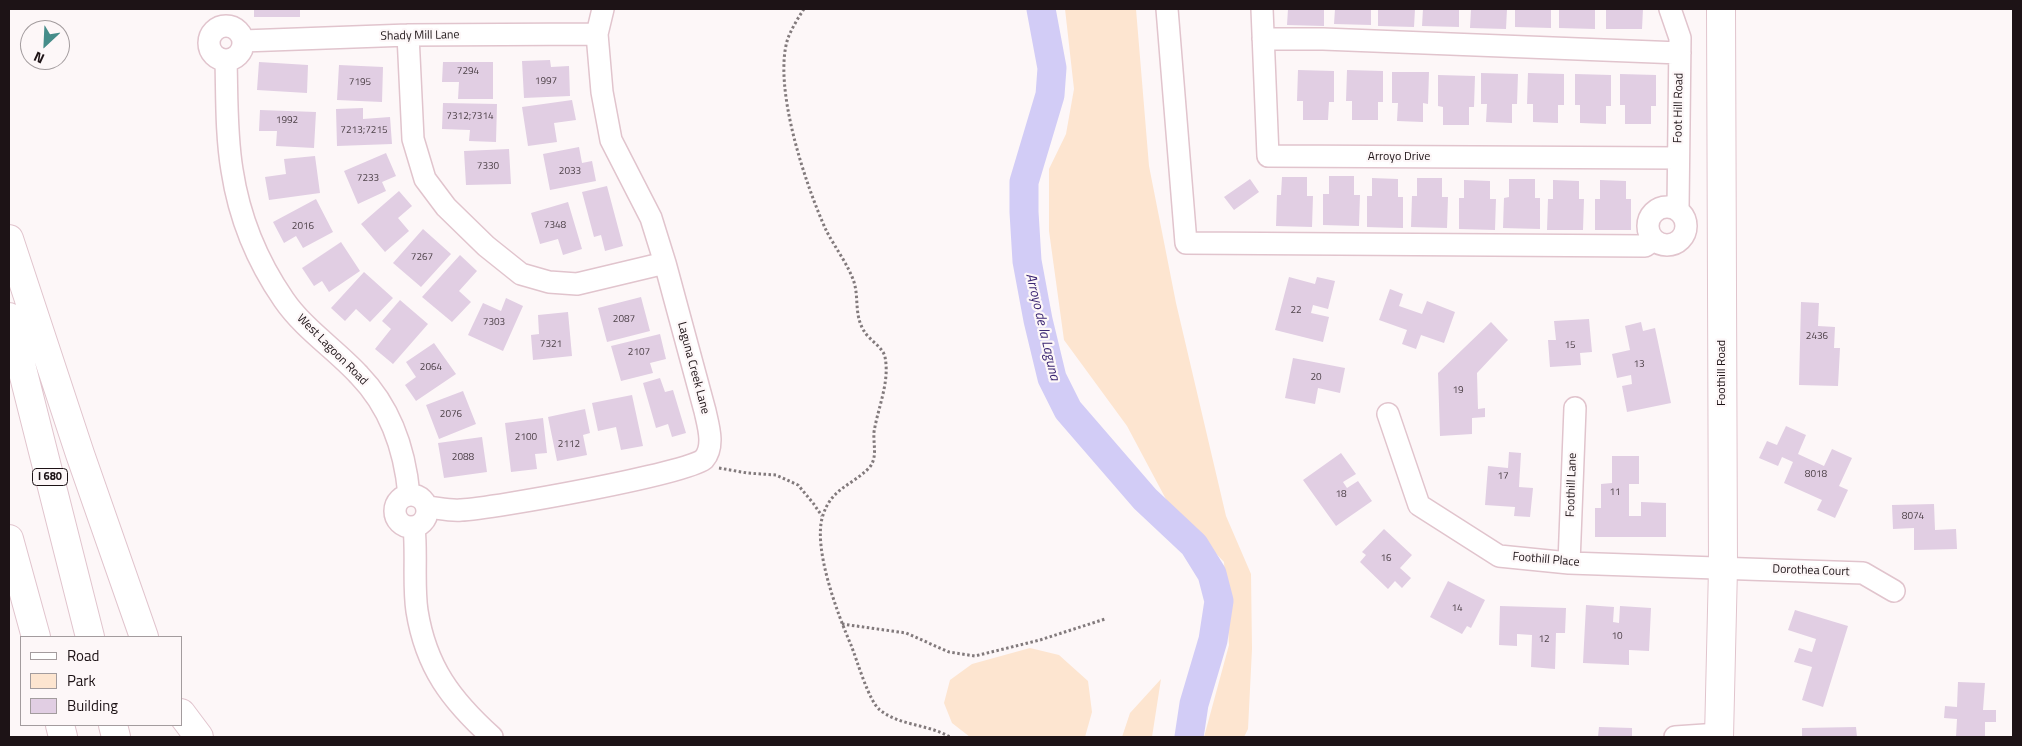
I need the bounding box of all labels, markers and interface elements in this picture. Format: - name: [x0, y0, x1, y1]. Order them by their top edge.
- north arrow: [20, 20, 70, 70]
- street label: Shady Mill Lane: [380, 28, 460, 44]
- text: N: [30, 47, 48, 70]
- house number: 7294: [457, 66, 479, 78]
- street label: Foot Hill Road: [1671, 73, 1687, 143]
- house number: 1997: [535, 76, 557, 88]
- house number: 7195: [349, 77, 371, 89]
- house number: 7312;7314: [446, 111, 494, 123]
- house number: 1992: [276, 115, 298, 127]
- house number: 7213;7215: [340, 125, 388, 137]
- street label: Arroyo Drive: [1368, 150, 1430, 164]
- house number: 7330: [477, 161, 499, 173]
- house number: 2033: [559, 166, 581, 178]
- house number: 7233: [357, 173, 379, 185]
- house number: 7348: [544, 220, 566, 232]
- house number: 2016: [292, 221, 314, 233]
- house number: 7267: [411, 252, 433, 264]
- water label: Arroyo de la Laguna: [1022, 272, 1062, 382]
- house number: 22: [1290, 305, 1302, 317]
- street label: West Lagoon Road: [293, 311, 371, 389]
- house number: 2087: [613, 314, 635, 326]
- house number: 7303: [483, 317, 505, 329]
- street label: Laguna Creek Lane: [674, 320, 712, 416]
- house number: 2436: [1806, 331, 1828, 343]
- house number: 7321: [540, 339, 562, 351]
- house number: 15: [1564, 340, 1576, 352]
- street label: Foothill Road: [1715, 340, 1729, 406]
- house number: 2107: [628, 347, 650, 359]
- house number: 13: [1633, 359, 1645, 371]
- house number: 2064: [420, 362, 442, 374]
- house number: 20: [1310, 372, 1322, 384]
- house number: 19: [1452, 385, 1464, 397]
- house number: 2076: [440, 409, 462, 421]
- house number: 2100: [515, 432, 537, 444]
- house number: 2112: [558, 439, 580, 451]
- house number: 2088: [452, 452, 474, 464]
- street label: Foothill Lane: [1564, 453, 1580, 517]
- road number: I 680: [32, 468, 68, 486]
- house number: 8018: [1805, 469, 1827, 481]
- house number: 17: [1497, 471, 1509, 483]
- house number: 11: [1609, 487, 1621, 499]
- house number: 18: [1335, 489, 1347, 501]
- house number: 8074: [1902, 511, 1924, 523]
- street label: Foothill Place: [1512, 550, 1580, 570]
- house number: 16: [1380, 553, 1392, 565]
- street label: Dorothea Court: [1772, 562, 1850, 580]
- house number: 14: [1451, 603, 1463, 615]
- house number: 10: [1611, 631, 1623, 643]
- house number: 12: [1538, 634, 1550, 646]
- legend: [20, 636, 182, 726]
- text: Road: [67, 644, 99, 667]
- text: Park: [67, 669, 96, 692]
- text: Building: [67, 694, 118, 717]

